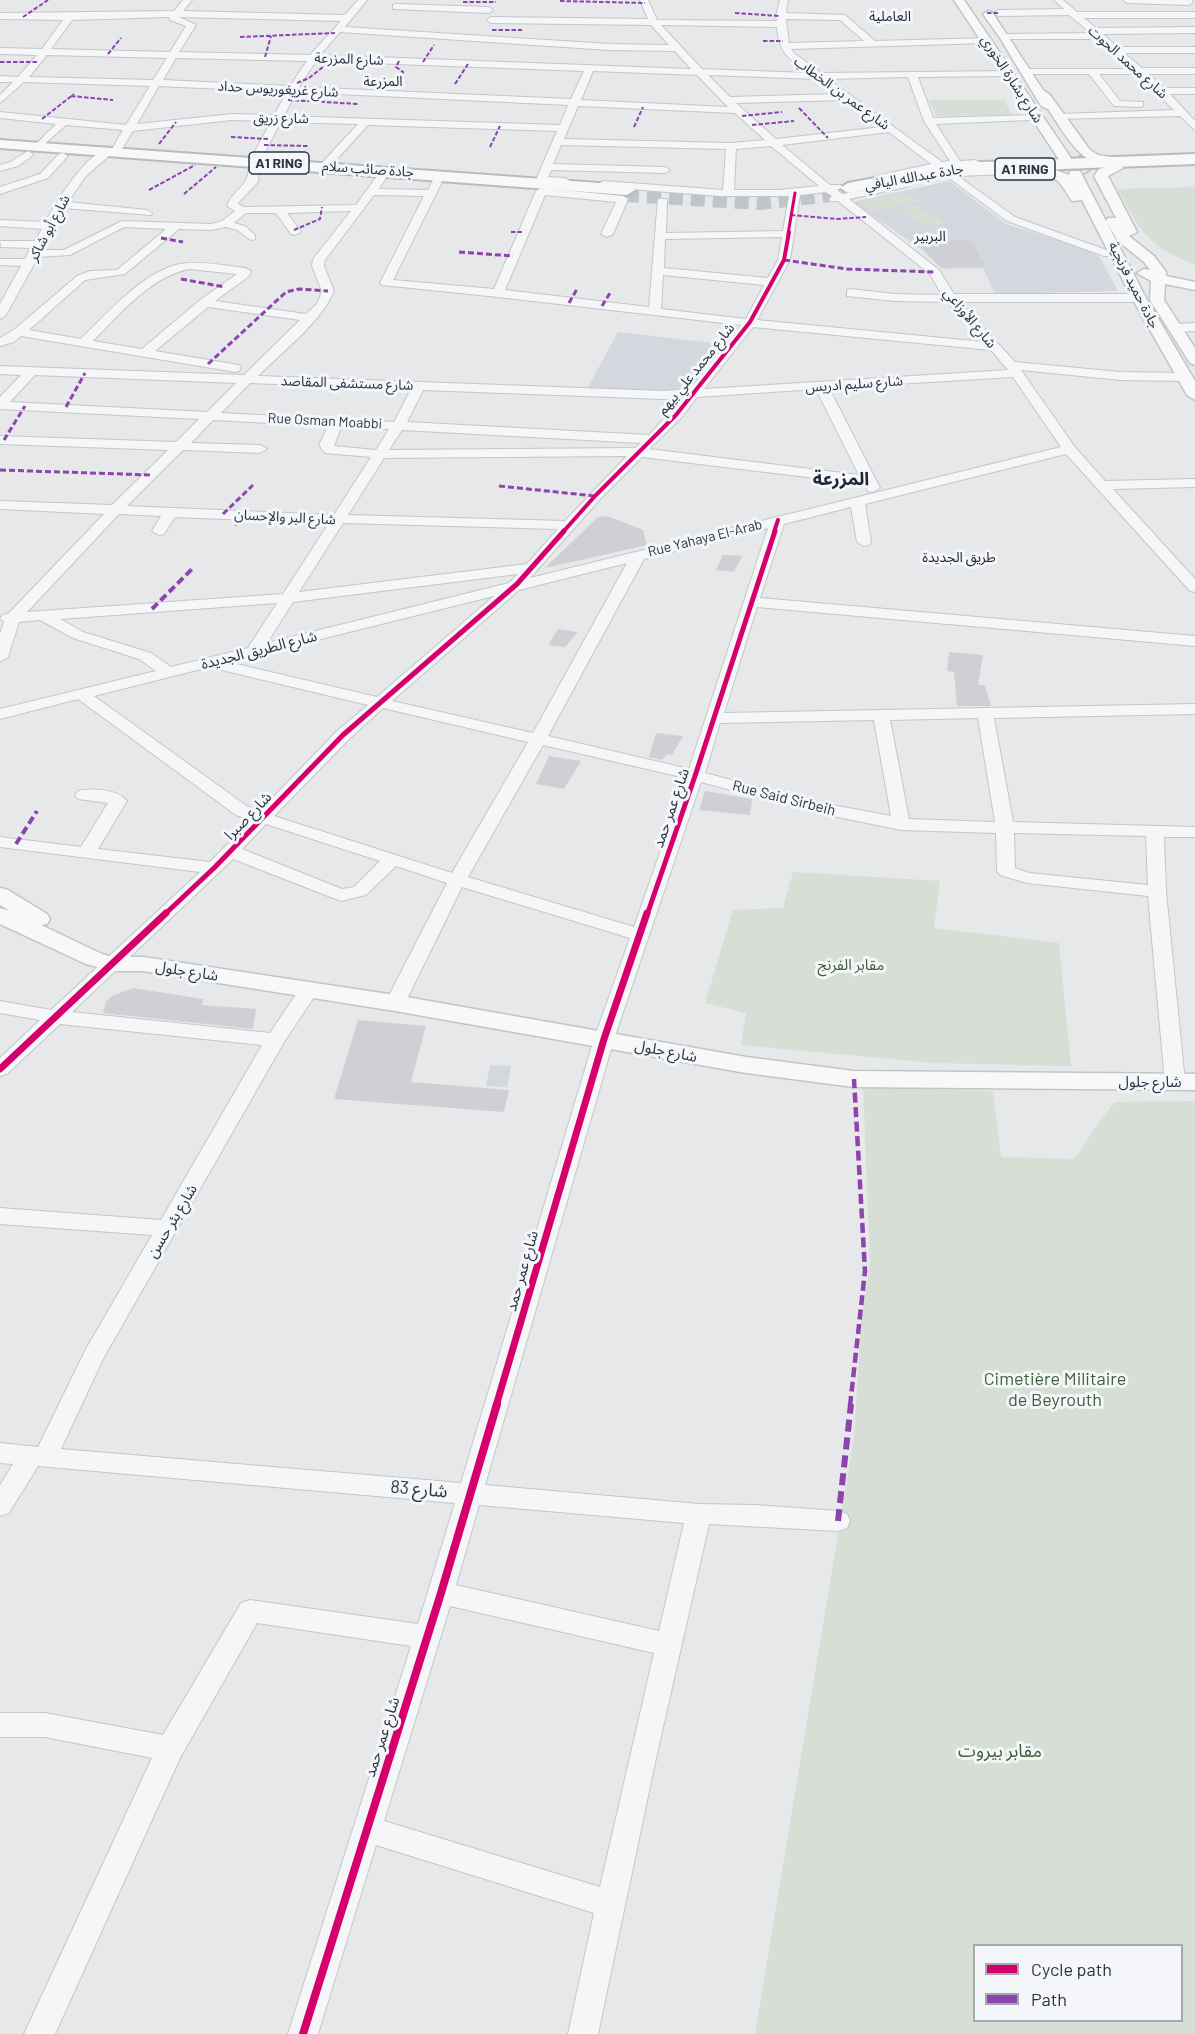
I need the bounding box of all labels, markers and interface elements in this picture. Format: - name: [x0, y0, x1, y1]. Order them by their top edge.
- district label: العاملية: [869, 8, 911, 24]
- street label: شارع محمد الحوت: [1085, 22, 1171, 102]
- street label: شارع بشارة الخوري: [977, 32, 1047, 126]
- street label: شارع المزرعة: [314, 49, 384, 69]
- street label: شارع عمر بن الخطاب: [791, 53, 893, 133]
- district label: المزرعة: [363, 73, 403, 89]
- street label: شارع غريغوريوس حداد: [217, 77, 339, 101]
- street label: شارع زريق: [253, 109, 309, 127]
- road number: A1 RING: [249, 152, 309, 174]
- street label: جادة صائب سلام: [321, 157, 415, 181]
- road number: A1 RING: [995, 158, 1055, 180]
- street label: جادة عبدالله اليافي: [863, 160, 965, 194]
- street label: شارع أبو شاكر: [24, 192, 74, 264]
- district label: البربير: [914, 228, 946, 244]
- street label: جادة حميد فرنجية: [1105, 239, 1163, 331]
- street label: شارع الأوزاعي: [940, 285, 1000, 351]
- street label: شارع محمد علي بيهم: [654, 320, 738, 418]
- street label: شارع مستشفى المقاصد: [280, 372, 414, 394]
- street label: شارع سليم ادريس: [805, 372, 903, 396]
- street label: Rue Osman Moabbi: [267, 410, 383, 432]
- district label: المزرعة: [813, 468, 869, 490]
- street label: شارع البر والإحسان: [234, 506, 336, 528]
- street label: Rue Yahaya El-Arab: [646, 516, 764, 560]
- district label: طريق الجديدة: [922, 549, 996, 565]
- street label: شارع الطريق الجديدة: [199, 627, 319, 673]
- street label: شارع عمر حمد: [649, 766, 693, 850]
- street label: Rue Said Sirbeih: [731, 776, 837, 820]
- street label: شارع صبرا: [221, 788, 275, 844]
- park label: مقابر الفرنج: [818, 956, 884, 974]
- street label: شارع جلول: [154, 957, 220, 985]
- street label: شارع جلول: [633, 1036, 699, 1066]
- street label: شارع جلول: [1118, 1073, 1182, 1091]
- street label: شارع بئر حسن: [143, 1181, 201, 1261]
- street label: شارع عمر حمد: [502, 1229, 542, 1313]
- park label: Cimetière Militaire de Beyrouth: [984, 1368, 1126, 1410]
- street label: شارع 83: [390, 1476, 448, 1502]
- street label: شارع عمر حمد: [361, 1695, 403, 1779]
- park label: مقابر بيروت: [958, 1740, 1042, 1762]
- legend: [973, 1944, 1183, 2022]
- text: Cycle path: [1031, 1958, 1112, 1980]
- text: Path: [1031, 1988, 1067, 2010]

